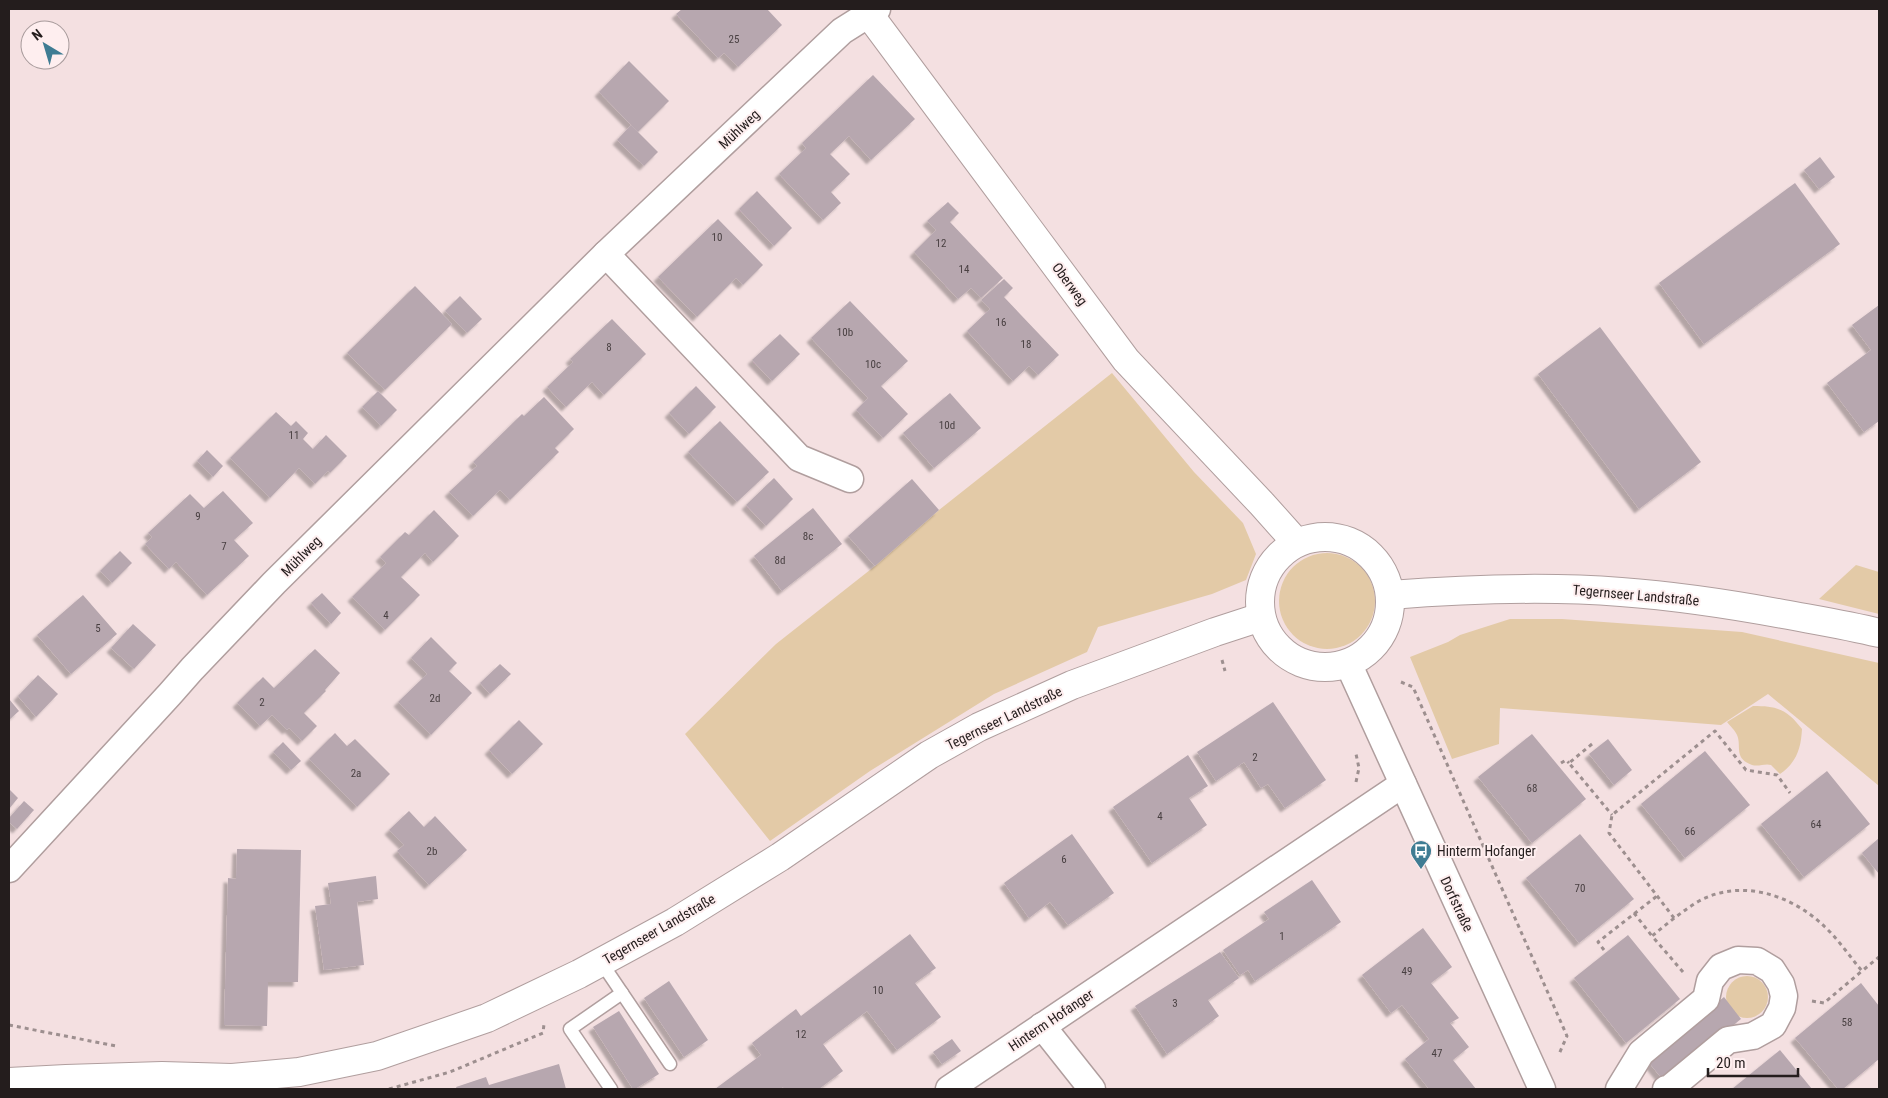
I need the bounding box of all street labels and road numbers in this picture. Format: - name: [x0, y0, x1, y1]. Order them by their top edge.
- street label: Mühlweg: [715, 106, 763, 152]
- street label: Oberweg: [1049, 260, 1091, 308]
- street label: Mühlweg: [278, 533, 324, 579]
- street label: Tegernseer Landstraße: [1572, 582, 1700, 609]
- street label: Tegernseer Landstraße: [943, 683, 1065, 753]
- street label: Dorfstraße: [1437, 874, 1477, 934]
- street label: Tegernseer Landstraße: [600, 890, 718, 968]
- street label: Hinterm Hofanger: [1006, 986, 1096, 1054]

